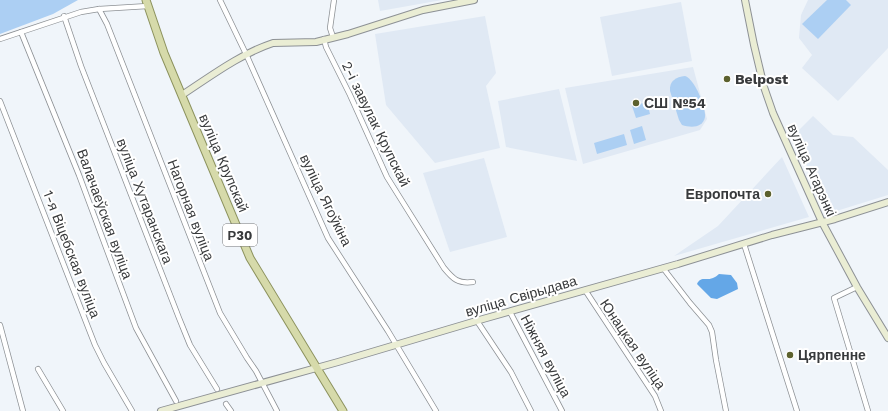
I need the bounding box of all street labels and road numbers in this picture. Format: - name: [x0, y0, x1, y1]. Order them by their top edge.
- street label: 2-і завулак Крупскай: [339, 59, 413, 189]
- street label: вуліца Крупскай: [196, 112, 252, 214]
- street label: вуліца Агарэнкі: [784, 121, 840, 219]
- street label: вуліца Хутаранскага: [114, 136, 176, 266]
- street label: Валачаеўская вуліца: [74, 147, 136, 281]
- street label: вуліца Ягоўкіна: [297, 151, 355, 249]
- street label: Нагорная вуліца: [164, 157, 218, 263]
- street label: 1-я Віцебская вуліца: [40, 188, 104, 320]
- road number: Р30: [223, 224, 257, 246]
- street label: вуліца Свірыдава: [463, 272, 579, 320]
- street label: Юнацкая вуліца: [597, 296, 669, 392]
- street label: Ніжняя вуліца: [518, 312, 575, 400]

